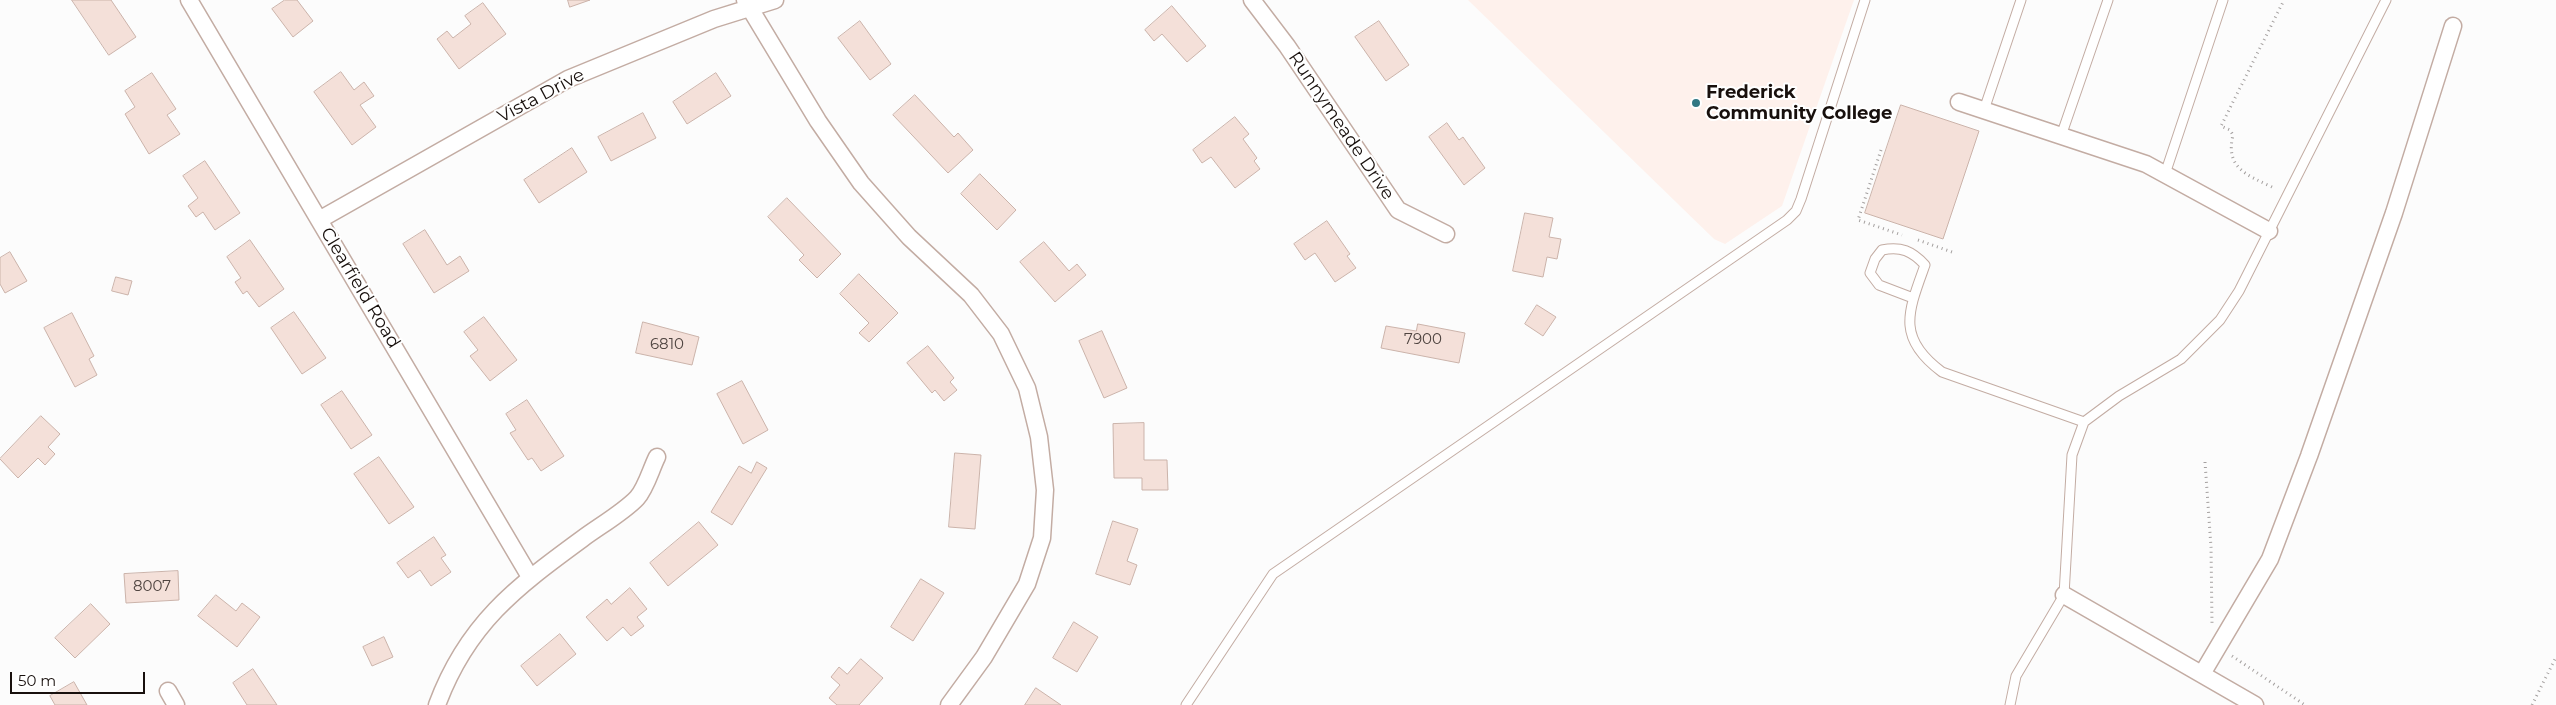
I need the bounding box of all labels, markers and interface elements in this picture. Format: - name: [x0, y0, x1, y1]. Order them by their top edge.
- street label: Runnymeade Drive: [1283, 48, 1399, 204]
- street label: Vista Drive: [494, 64, 588, 128]
- place label: Frederick Community College: [1706, 82, 1892, 125]
- marker: Frederick Community College: [1690, 97, 1702, 109]
- street label: Clearfield Road: [315, 224, 405, 352]
- house number: 7900: [1404, 331, 1442, 349]
- house number: 6810: [650, 336, 684, 354]
- house number: 8007: [133, 578, 171, 596]
- scale bar: [12, 662, 148, 694]
- text: 50 m: [18, 671, 56, 690]

